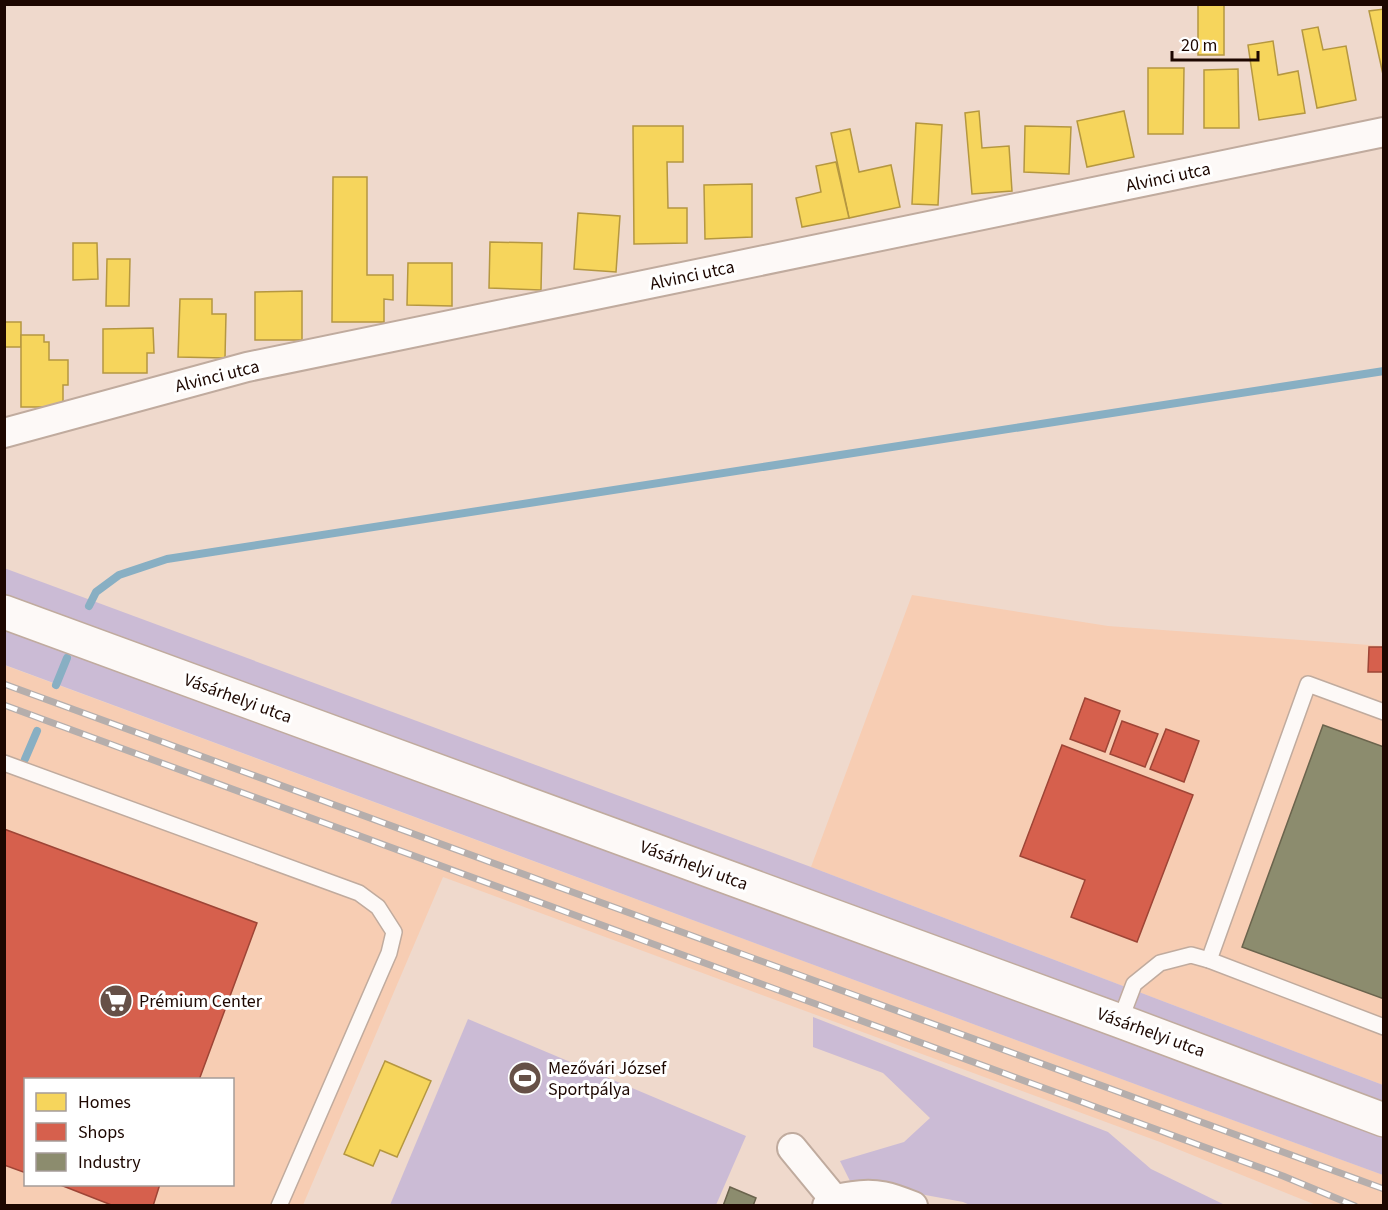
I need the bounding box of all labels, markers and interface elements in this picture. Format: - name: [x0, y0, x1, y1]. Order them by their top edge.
- scale bar: [1172, 24, 1258, 62]
- text: 20 m: [1181, 33, 1217, 58]
- street label: Alvinci utca: [1123, 156, 1213, 199]
- street label: Alvinci utca: [647, 254, 737, 297]
- street label: Alvinci utca: [172, 354, 262, 399]
- street label: Vásárhelyi utca: [180, 667, 295, 730]
- street label: Vásárhelyi utca: [636, 834, 751, 897]
- supermarket icon: Prémium Center: [98, 983, 134, 1019]
- place label: Prémium Center: [139, 989, 263, 1014]
- street label: Vásárhelyi utca: [1093, 1001, 1208, 1064]
- place label: Mezővári József Sportpálya: [548, 1056, 667, 1102]
- sports icon: Mezővári József Sportpálya: [507, 1060, 543, 1096]
- legend: [24, 1078, 234, 1186]
- text: Homes: [78, 1090, 131, 1115]
- text: Shops: [78, 1120, 125, 1145]
- text: Industry: [78, 1150, 141, 1175]

